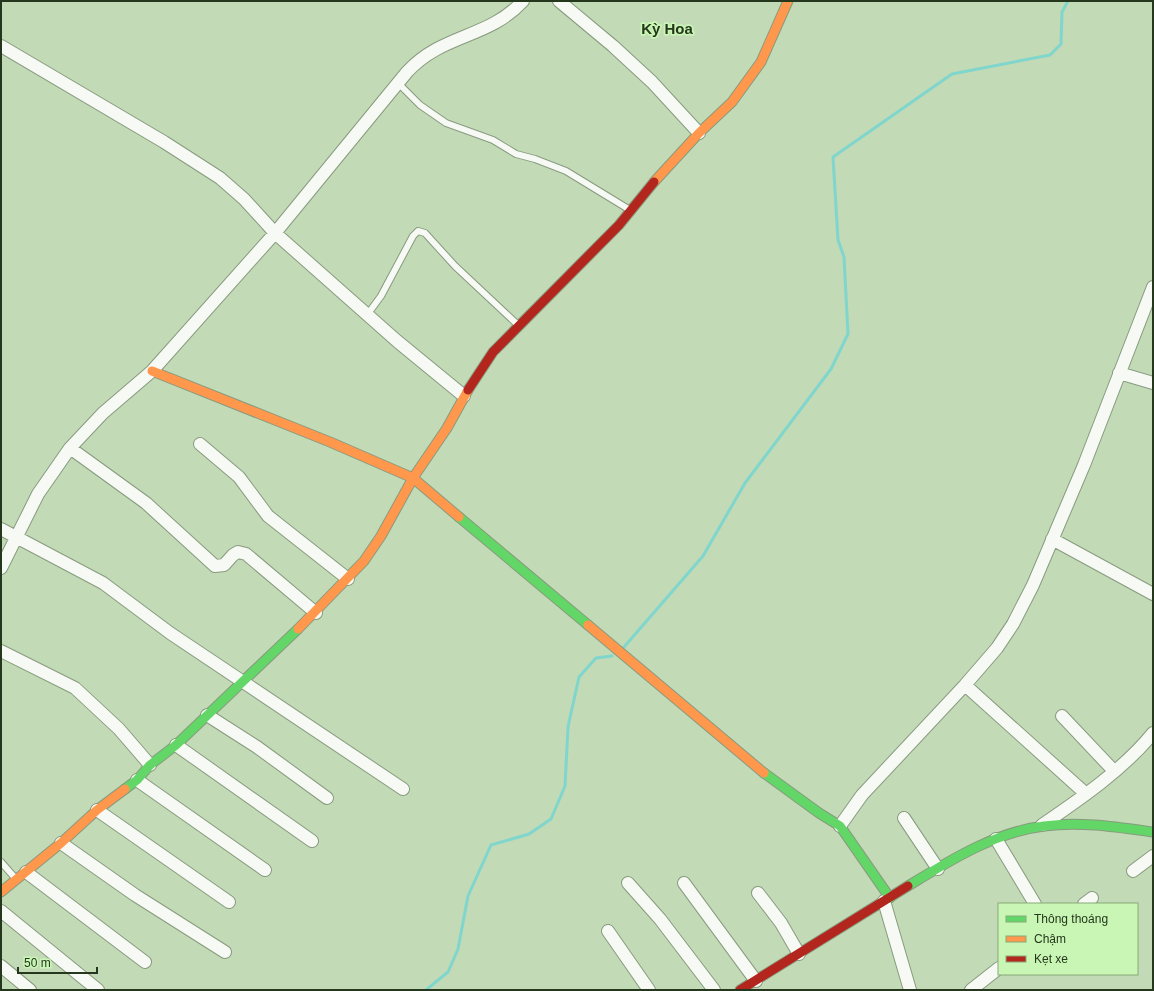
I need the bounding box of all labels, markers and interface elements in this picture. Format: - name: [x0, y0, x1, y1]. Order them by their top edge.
- district label: Kỳ Hoa: [641, 20, 693, 37]
- legend: [998, 903, 1138, 975]
- text: Thông thoáng: [1034, 912, 1108, 926]
- text: Chậm: [1034, 932, 1066, 946]
- scale bar: [18, 949, 97, 975]
- text: Kẹt xe: [1034, 952, 1068, 966]
- text: 50 m: [24, 956, 51, 970]

